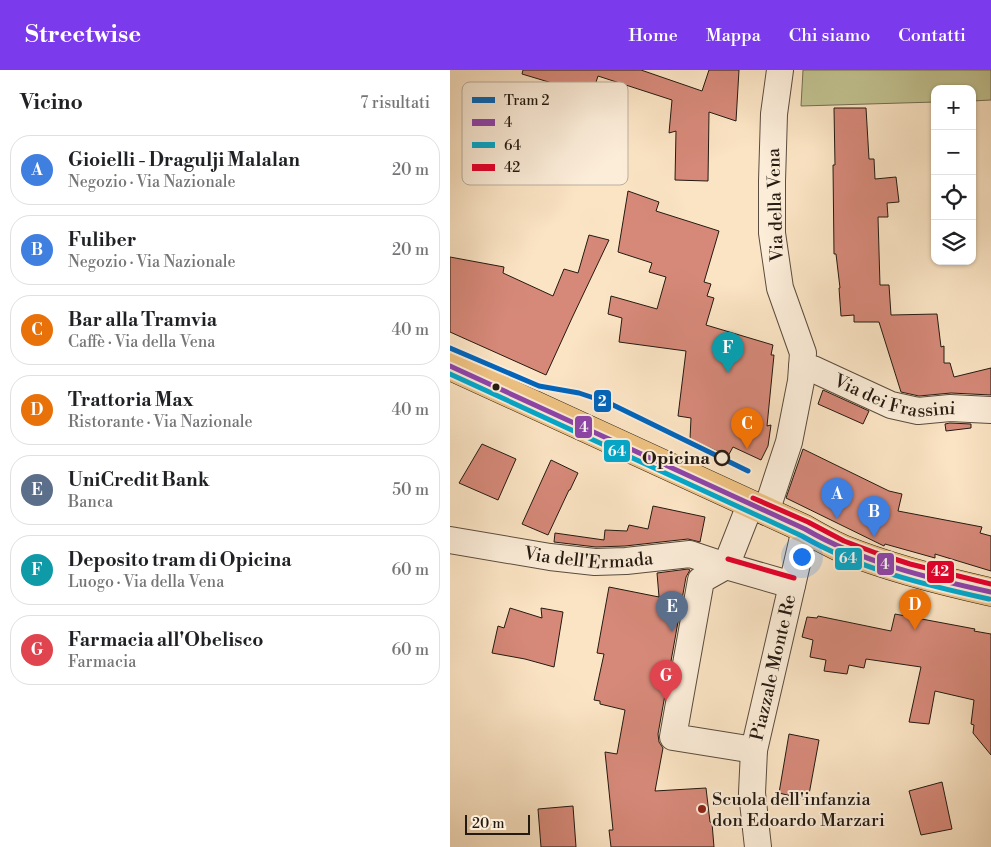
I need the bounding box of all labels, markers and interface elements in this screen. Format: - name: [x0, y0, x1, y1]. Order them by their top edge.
- text: Streetwise: [25, 20, 141, 50]
- text: Home: [628, 24, 678, 47]
- text: Mappa: [706, 24, 761, 47]
- text: Chi siamo: [789, 24, 870, 47]
- text: Contatti: [898, 24, 966, 47]
- legend: [462, 82, 628, 185]
- map controls: [931, 85, 976, 265]
- button: +: [931, 85, 976, 130]
- text: Vicino: [20, 90, 83, 116]
- text: Tram 2: [504, 92, 549, 110]
- text: 7 risultati: [360, 93, 430, 113]
- text: 4: [504, 114, 512, 132]
- button: −: [931, 130, 976, 175]
- text: 64: [504, 137, 521, 155]
- street label: Via della Vena: [762, 147, 789, 263]
- text: Gioielli - Dragulji Malalan: [68, 148, 300, 172]
- text: 42: [504, 159, 520, 177]
- text: A: [31, 160, 43, 180]
- text: 20 m: [392, 160, 429, 180]
- text: Negozio · Via Nazionale: [68, 172, 236, 192]
- button: locate: [931, 175, 976, 220]
- button: layers: [931, 220, 976, 265]
- text: Fuliber: [68, 228, 136, 252]
- text: B: [31, 240, 43, 260]
- text: 20 m: [392, 240, 429, 260]
- text: Negozio · Via Nazionale: [68, 252, 236, 272]
- text: Bar alla Tramvia: [68, 308, 217, 332]
- text: C: [31, 320, 43, 340]
- text: 40 m: [392, 320, 429, 340]
- text: Caffè · Via della Vena: [68, 332, 215, 352]
- pin: F: [712, 332, 744, 373]
- street label: Via dei Frassini: [829, 369, 956, 423]
- unlabelled marker: [491, 382, 501, 392]
- text: Trattoria Max: [68, 388, 194, 412]
- line badge: 2: [593, 389, 612, 413]
- text: 2: [598, 393, 607, 411]
- text: D: [31, 400, 43, 420]
- text: 40 m: [392, 400, 429, 420]
- pin: C: [731, 408, 763, 449]
- text: Ristorante · Via Nazionale: [68, 412, 253, 432]
- line badge: 4: [574, 415, 593, 439]
- text: 4: [579, 419, 589, 437]
- line badge: 64: [603, 439, 631, 463]
- text: 64: [608, 443, 626, 461]
- place label: Opicina: [642, 447, 710, 470]
- marker: Opicina: [714, 450, 730, 466]
- text: UniCredit Bank: [68, 468, 209, 492]
- pin: A: [821, 478, 853, 519]
- text: E: [31, 480, 43, 500]
- text: 50 m: [392, 480, 429, 500]
- text: Banca: [68, 492, 113, 512]
- pin: B: [858, 496, 890, 537]
- street label: Via dell'Ermada: [521, 542, 655, 575]
- your location: [789, 544, 815, 570]
- line badge: 64: [834, 547, 863, 571]
- text: Deposito tram di Opicina: [68, 548, 291, 572]
- text: 64: [839, 550, 857, 568]
- line badge: 4: [876, 552, 895, 576]
- text: 4: [880, 556, 890, 574]
- text: F: [31, 560, 43, 580]
- text: 60 m: [391, 560, 429, 580]
- line badge: 42: [926, 560, 955, 584]
- text: 42: [931, 563, 949, 581]
- text: Luogo · Via della Vena: [68, 572, 224, 592]
- pin: D: [899, 589, 931, 630]
- pin: E: [656, 591, 688, 632]
- street label: Piazzale Monte Re: [746, 592, 801, 743]
- text: Farmacia all'Obelisco: [68, 628, 264, 652]
- text: G: [31, 640, 43, 660]
- text: 60 m: [391, 640, 429, 660]
- text: Farmacia: [68, 652, 136, 672]
- pin: G: [650, 660, 682, 701]
- place label: Scuola dell'infanzia don Edoardo Marzari: [712, 788, 885, 832]
- marker: Scuola dell'infanzia don Edoardo Marzari: [696, 803, 708, 815]
- scale bar: [465, 812, 530, 835]
- text: 20 m: [472, 815, 504, 833]

